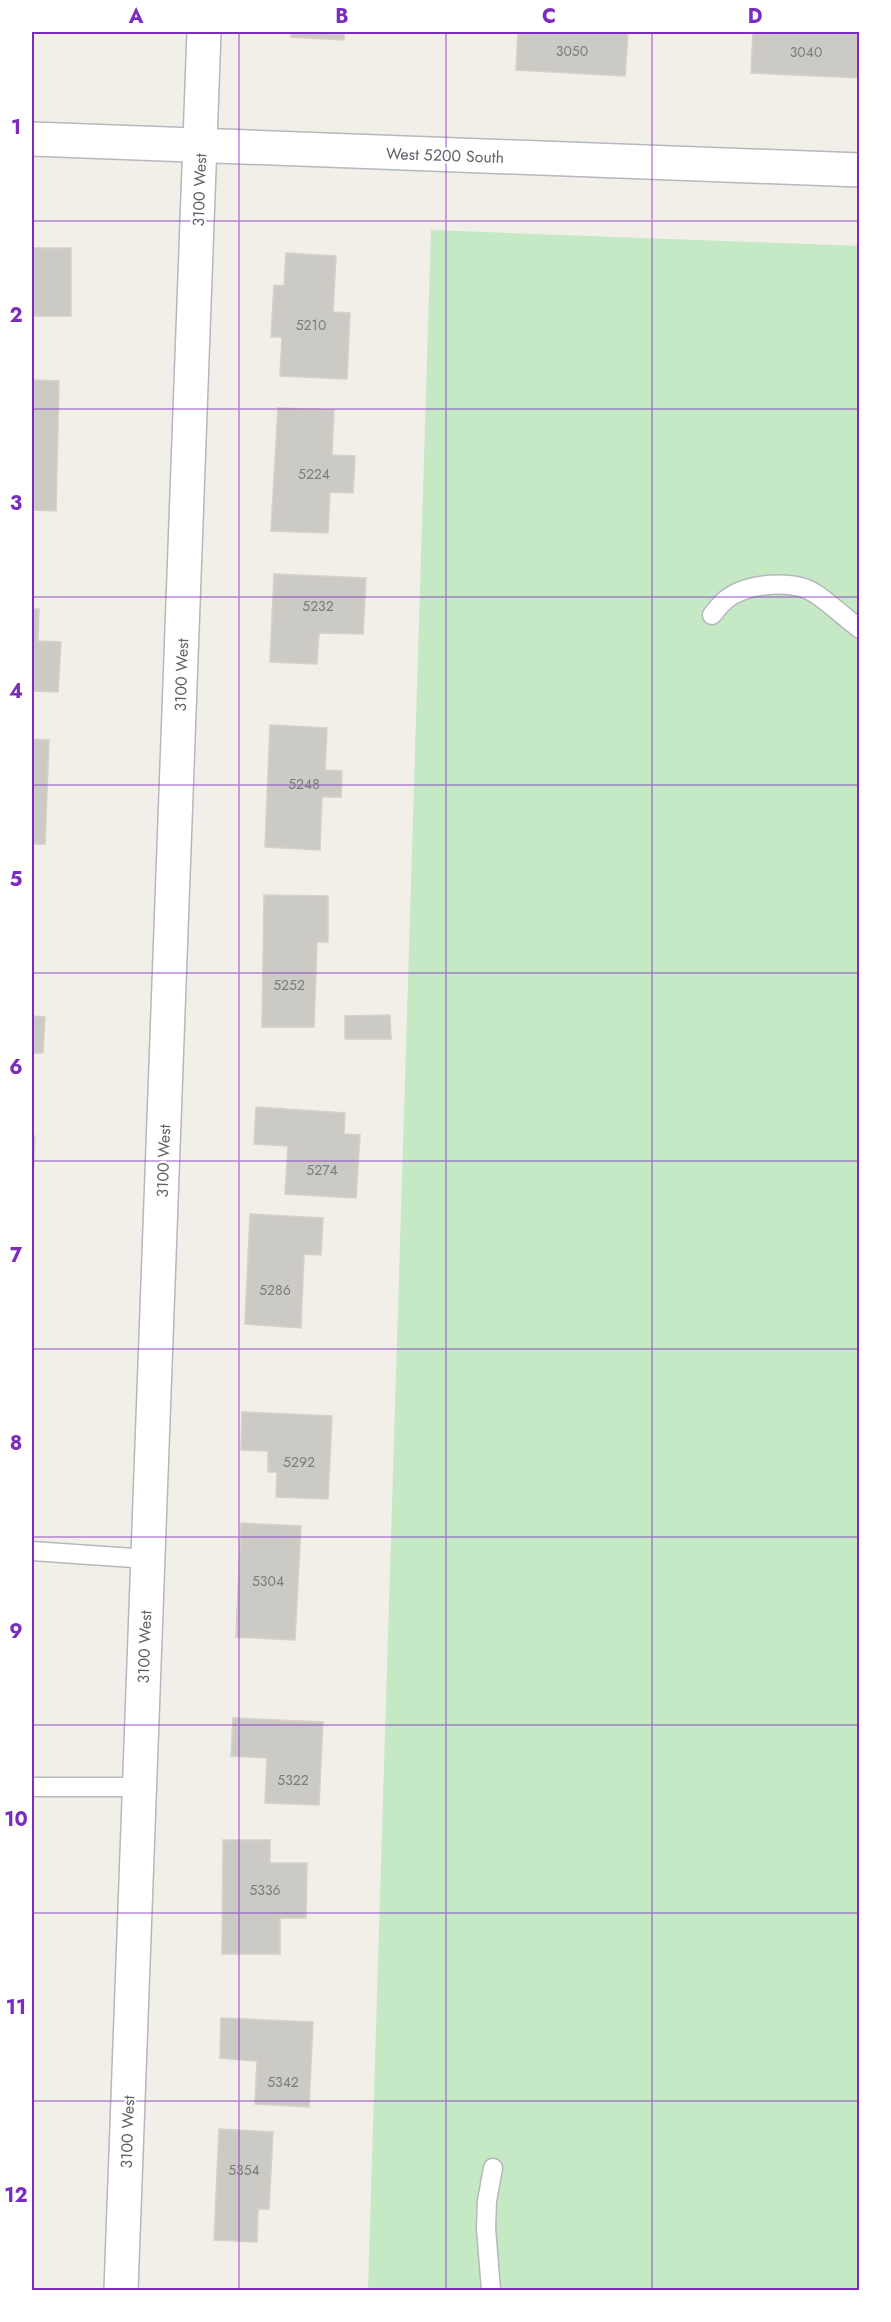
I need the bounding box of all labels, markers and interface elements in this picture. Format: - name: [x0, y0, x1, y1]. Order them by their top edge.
- text: A: [128, 2, 144, 31]
- text: B: [335, 2, 349, 31]
- text: C: [542, 2, 556, 31]
- text: D: [748, 2, 762, 31]
- house number: 3050: [556, 41, 588, 61]
- house number: 3040: [790, 42, 822, 62]
- text: 1: [11, 113, 21, 142]
- street label: West 5200 South: [386, 142, 504, 169]
- street label: 3100 West: [187, 153, 212, 227]
- text: 2: [9, 301, 23, 330]
- house number: 5210: [296, 315, 326, 335]
- house number: 5224: [298, 464, 330, 484]
- text: 3: [10, 489, 22, 518]
- house number: 5232: [302, 596, 334, 616]
- street label: 3100 West: [169, 638, 194, 712]
- text: 4: [9, 677, 23, 706]
- house number: 5248: [288, 774, 320, 794]
- text: 5: [10, 865, 23, 894]
- house number: 5252: [273, 975, 305, 995]
- text: 6: [9, 1053, 23, 1082]
- street label: 3100 West: [151, 1124, 176, 1198]
- house number: 5274: [306, 1160, 338, 1180]
- text: 7: [10, 1241, 23, 1270]
- house number: 5286: [259, 1280, 291, 1300]
- text: 8: [10, 1429, 22, 1458]
- house number: 5292: [283, 1452, 315, 1472]
- house number: 5304: [252, 1571, 284, 1591]
- street label: 3100 West: [132, 1610, 157, 1684]
- text: 9: [9, 1617, 23, 1646]
- house number: 5322: [277, 1770, 309, 1790]
- text: 10: [4, 1805, 28, 1834]
- house number: 5336: [249, 1880, 281, 1900]
- text: 11: [6, 1993, 26, 2022]
- house number: 5342: [267, 2072, 299, 2092]
- street label: 3100 West: [115, 2095, 140, 2169]
- house number: 5354: [228, 2160, 260, 2180]
- text: 12: [4, 2181, 28, 2210]

